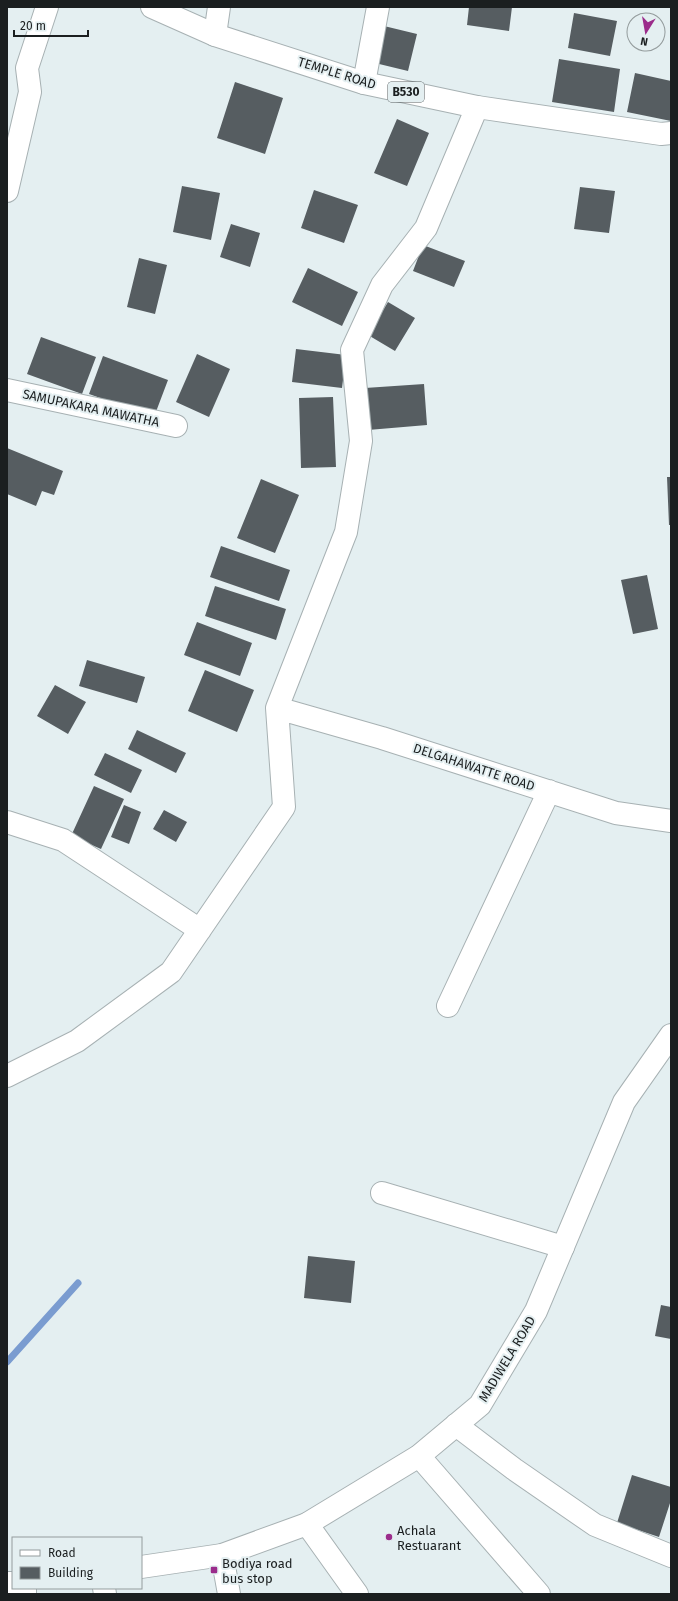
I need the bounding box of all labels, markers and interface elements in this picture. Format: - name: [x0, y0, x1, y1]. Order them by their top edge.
- scale bar: [14, 12, 88, 38]
- north arrow: [626, 12, 666, 52]
- text: 20 m: [20, 19, 46, 33]
- text: N: [639, 34, 649, 48]
- street label: TEMPLE ROAD: [296, 54, 378, 92]
- road number: B530: [388, 82, 424, 102]
- street label: SAMUPAKARA MAWATHA: [21, 386, 161, 430]
- street label: DELGAHAWATTE ROAD: [411, 740, 537, 794]
- street label: MADIWELA ROAD: [476, 1313, 538, 1405]
- place label: Achala Restuarant: [397, 1523, 461, 1553]
- marker: Achala Restuarant: [384, 1532, 394, 1542]
- legend: [12, 1537, 142, 1589]
- text: Road: [48, 1546, 76, 1560]
- place label: Bodiya road bus stop: [222, 1556, 293, 1586]
- marker: Bodiya road bus stop: [209, 1565, 219, 1575]
- text: Building: [48, 1566, 94, 1580]

